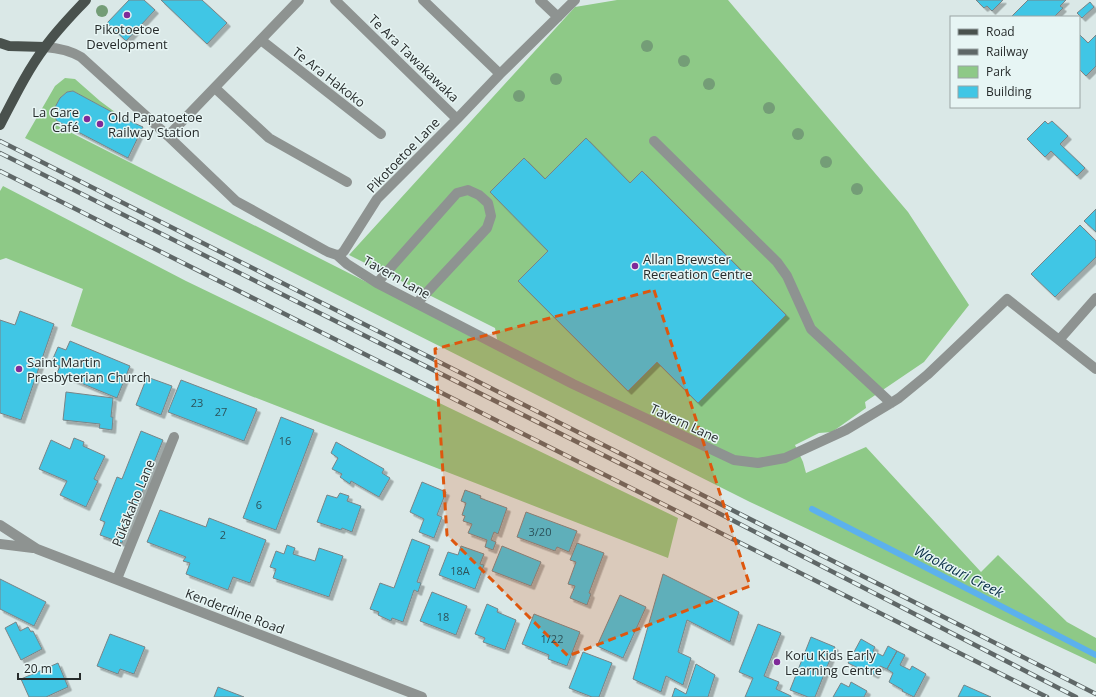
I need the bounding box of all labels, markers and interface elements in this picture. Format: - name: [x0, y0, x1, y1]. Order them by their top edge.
- marker: Pikotoetoe Development: [122, 10, 132, 20]
- street label: Te Ara Tawakawaka: [365, 10, 463, 106]
- legend: [950, 16, 1080, 108]
- place label: Pikotoetoe Development: [86, 20, 168, 53]
- text: Road: [986, 23, 1015, 40]
- street label: Te Ara Hakoko: [289, 43, 369, 111]
- text: Railway: [986, 43, 1029, 60]
- text: Park: [986, 63, 1012, 80]
- text: Building: [986, 83, 1032, 100]
- place label: La Gare Café: [32, 103, 79, 136]
- place label: Old Papatoetoe Railway Station: [108, 108, 202, 141]
- marker: La Gare Café: [82, 114, 92, 124]
- street label: Pikotoetoe Lane: [363, 114, 443, 196]
- marker: Old Papatoetoe Railway Station: [95, 119, 105, 129]
- place label: Allan Brewster Recreation Centre: [643, 250, 752, 283]
- street label: Tavern Lane: [360, 251, 434, 303]
- marker: Allan Brewster Recreation Centre: [630, 261, 640, 271]
- place label: Saint Martin Presbyterian Church: [27, 353, 151, 386]
- marker: Saint Martin Presbyterian Church: [14, 364, 24, 374]
- house number: 23: [191, 395, 203, 410]
- street label: Tavern Lane: [648, 399, 722, 447]
- house number: 27: [215, 404, 227, 419]
- house number: 16: [279, 433, 291, 448]
- street label: Pūkākaho Lane: [107, 457, 159, 549]
- house number: 6: [256, 497, 262, 512]
- house number: 3/20: [529, 524, 551, 539]
- house number: 2: [220, 527, 226, 542]
- water label: Waokauri Creek: [911, 540, 1008, 602]
- house number: 18A: [450, 563, 470, 578]
- street label: Kenderdine Road: [183, 584, 287, 638]
- house number: 18: [437, 609, 449, 624]
- house number: 1/22: [541, 631, 563, 646]
- place label: Koru Kids Early Learning Centre: [785, 646, 882, 679]
- scale bar: [18, 655, 80, 681]
- marker: Koru Kids Early Learning Centre: [772, 657, 782, 667]
- text: 20 m: [24, 660, 52, 677]

